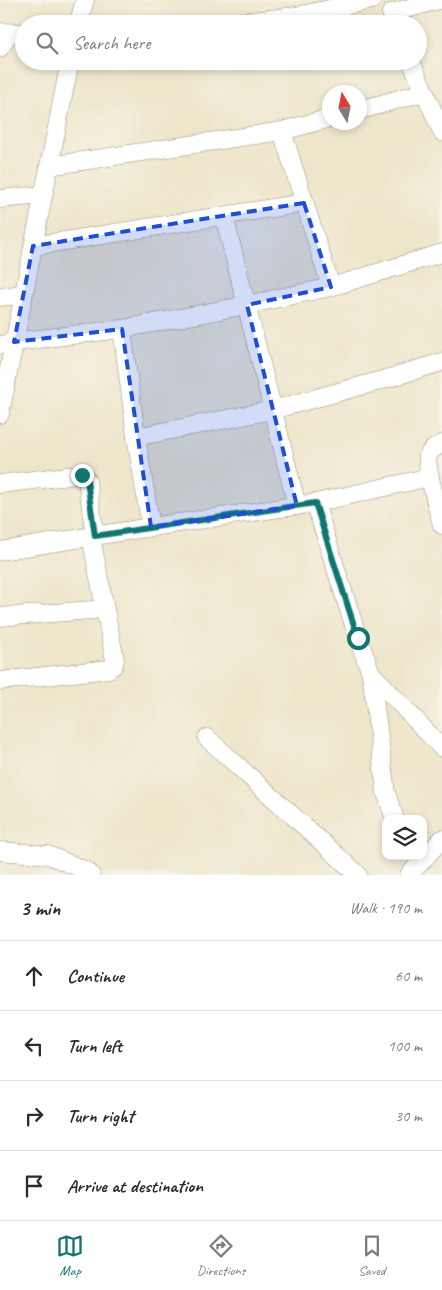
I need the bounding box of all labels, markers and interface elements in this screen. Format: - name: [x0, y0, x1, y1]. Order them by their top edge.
- search box: [15, 15, 427, 70]
- icon: search: [33, 29, 61, 57]
- text: Search here: [73, 31, 150, 55]
- north arrow: [322, 85, 367, 130]
- route end: [71, 464, 94, 487]
- route start: [347, 627, 370, 650]
- map controls: [382, 815, 427, 860]
- button: layers: [382, 815, 427, 860]
- text: 3 min: [20, 895, 60, 921]
- text: Walk · 190 m: [350, 898, 422, 918]
- icon: ahead: [20, 962, 48, 990]
- text: Continue: [67, 964, 124, 988]
- text: 60 m: [395, 966, 422, 986]
- icon: left: [20, 1032, 48, 1060]
- text: Turn left: [67, 1034, 122, 1058]
- text: 100 m: [388, 1036, 422, 1056]
- icon: right: [20, 1102, 48, 1130]
- text: Turn right: [67, 1104, 134, 1128]
- text: 30 m: [395, 1106, 422, 1126]
- icon: arrive: [20, 1172, 48, 1200]
- text: Arrive at destination: [67, 1174, 203, 1198]
- tab: Map: [56, 1232, 84, 1279]
- tab: Directions: [197, 1232, 245, 1279]
- tab: Saved: [358, 1232, 386, 1279]

